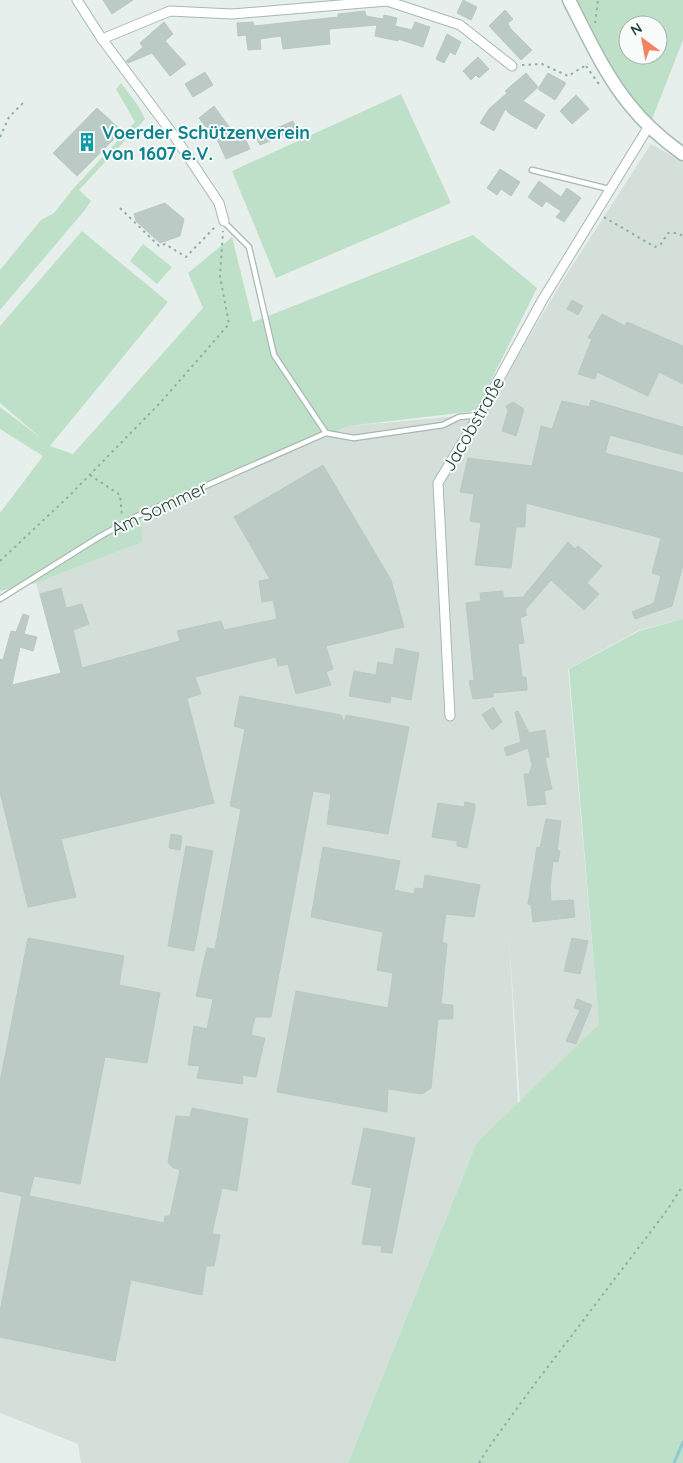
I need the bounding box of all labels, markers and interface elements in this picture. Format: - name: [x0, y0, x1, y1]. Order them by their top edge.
- north arrow: [618, 15, 668, 65]
- text: N: [627, 19, 645, 39]
- place label: Voerder Schützenverein von 1607 e.V.: [102, 121, 310, 165]
- building icon: Voerder Schützenverein von 1607 e.V.: [76, 131, 98, 153]
- street label: Jacobstraße: [437, 373, 509, 475]
- street label: Am Sommer: [107, 476, 211, 540]

